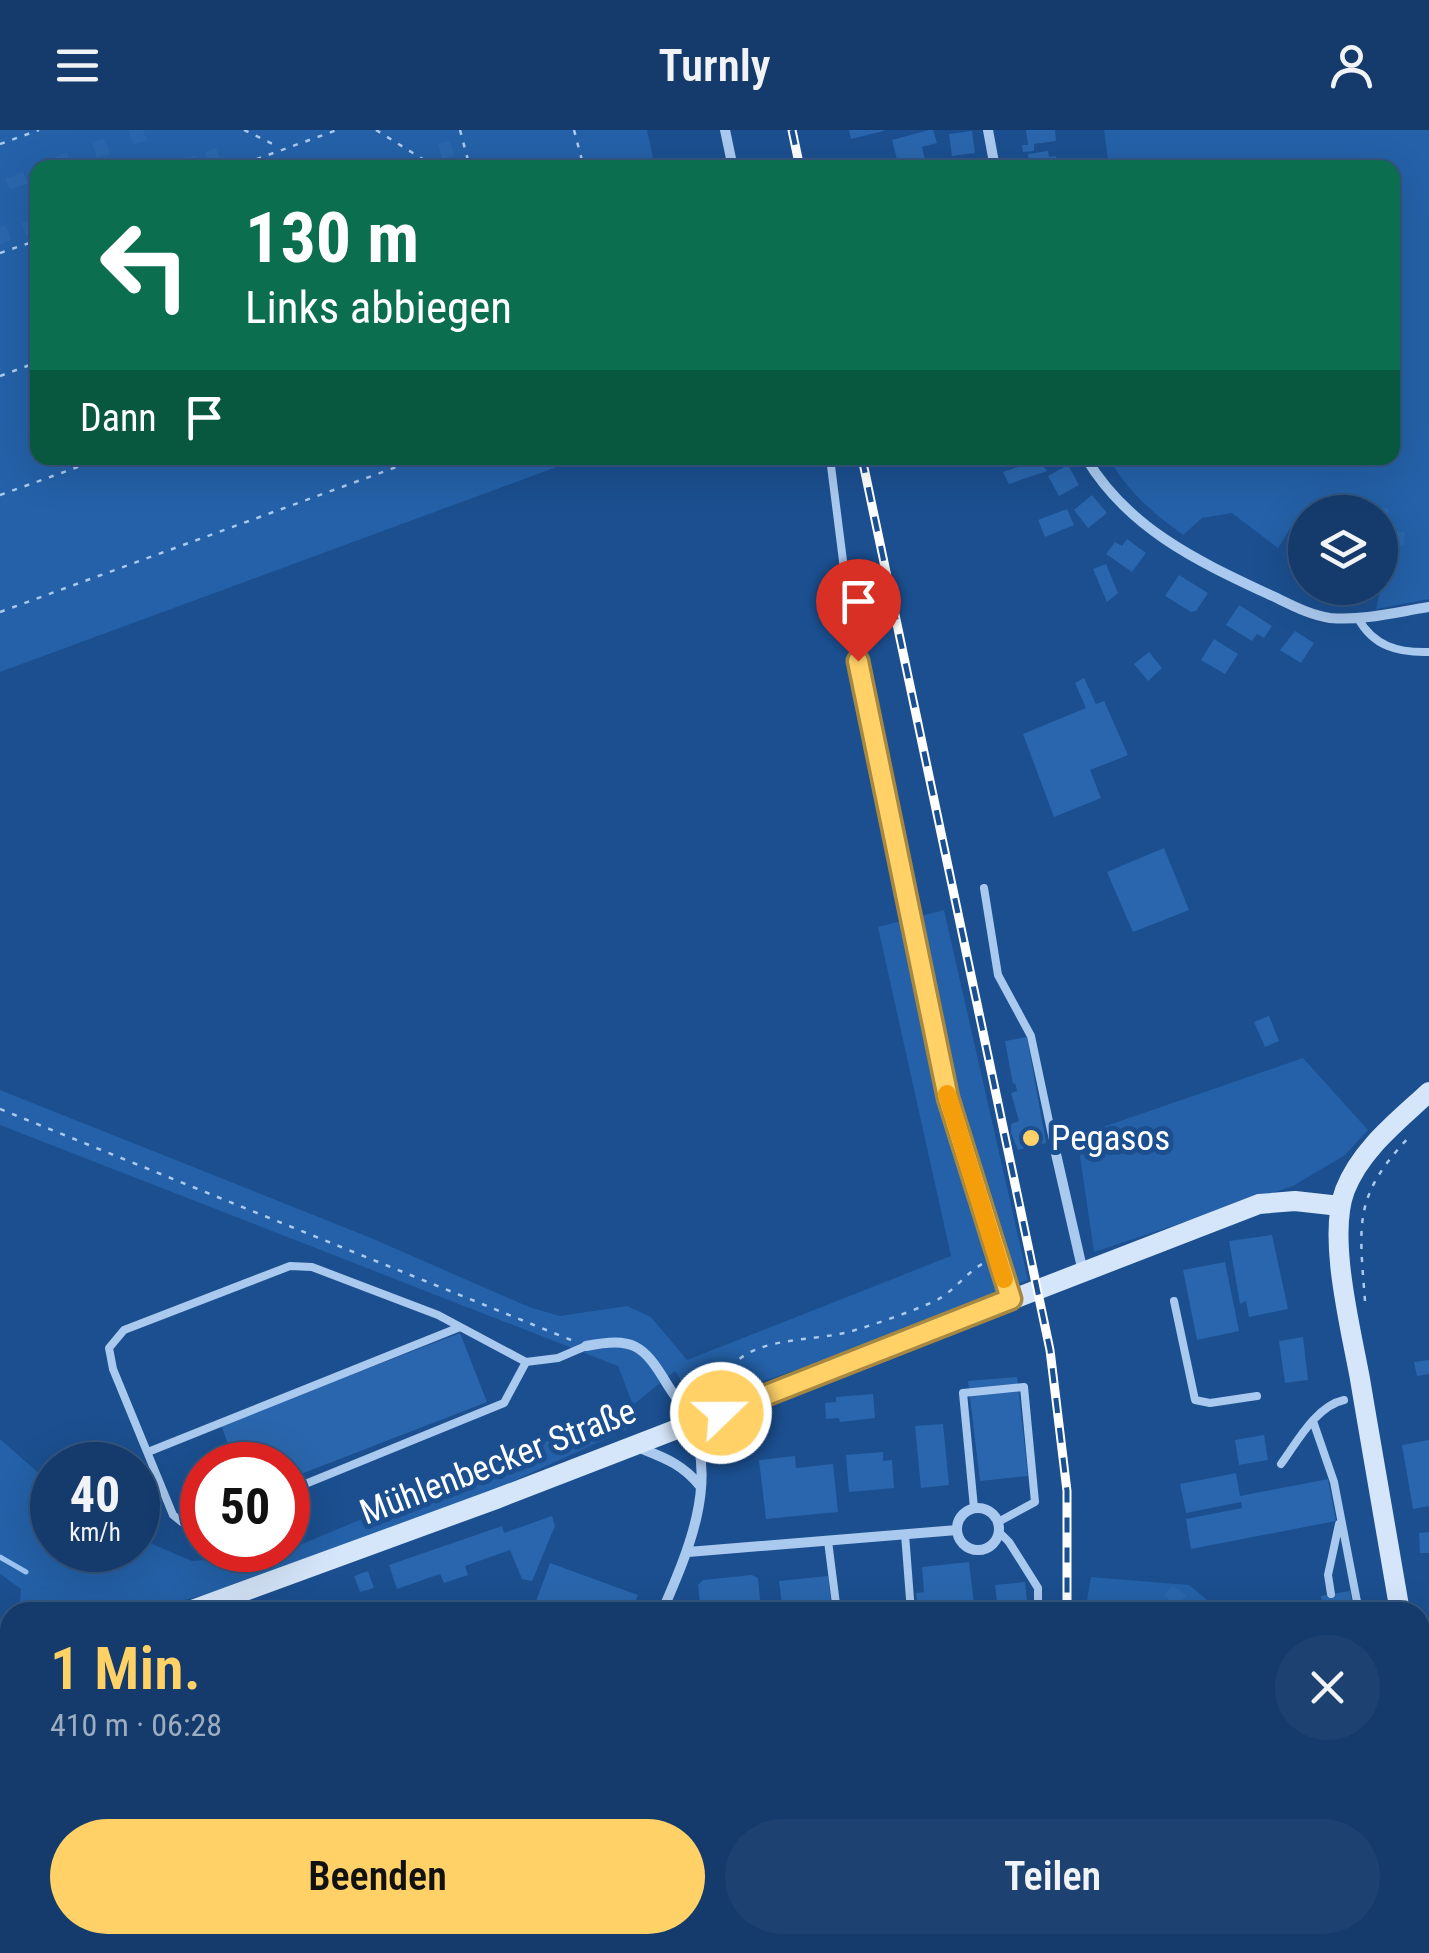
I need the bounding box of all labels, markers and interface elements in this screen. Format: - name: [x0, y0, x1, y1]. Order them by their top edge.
- icon: menu: [50, 38, 105, 93]
- icon: person: [1324, 38, 1379, 93]
- text: Turnly: [658, 39, 771, 92]
- text: 130 m: [245, 197, 419, 279]
- icon: left: [80, 200, 210, 330]
- text: Links abbiegen: [245, 281, 512, 334]
- icon: arrive: [177, 390, 232, 445]
- text: Dann: [80, 396, 157, 440]
- map controls: [1288, 495, 1398, 605]
- button: layers: [1288, 495, 1398, 605]
- pin: [816, 559, 901, 662]
- icon: arrive: [831, 574, 886, 629]
- place label: Pegasos: [1051, 1118, 1170, 1159]
- marker: Pegasos: [1020, 1127, 1042, 1149]
- position arrow: [669, 1361, 773, 1465]
- street label: Mühlenbecker Straße: [354, 1391, 642, 1533]
- speed limit sign: 50: [180, 1442, 310, 1572]
- text: 40: [70, 1466, 120, 1524]
- text: km/h: [69, 1518, 121, 1547]
- text: 1 Min.: [50, 1633, 201, 1704]
- button: close: [1275, 1635, 1380, 1740]
- text: 410 m · 06:28: [50, 1706, 222, 1744]
- button: Beenden: [50, 1819, 705, 1934]
- button: Teilen: [725, 1819, 1380, 1934]

